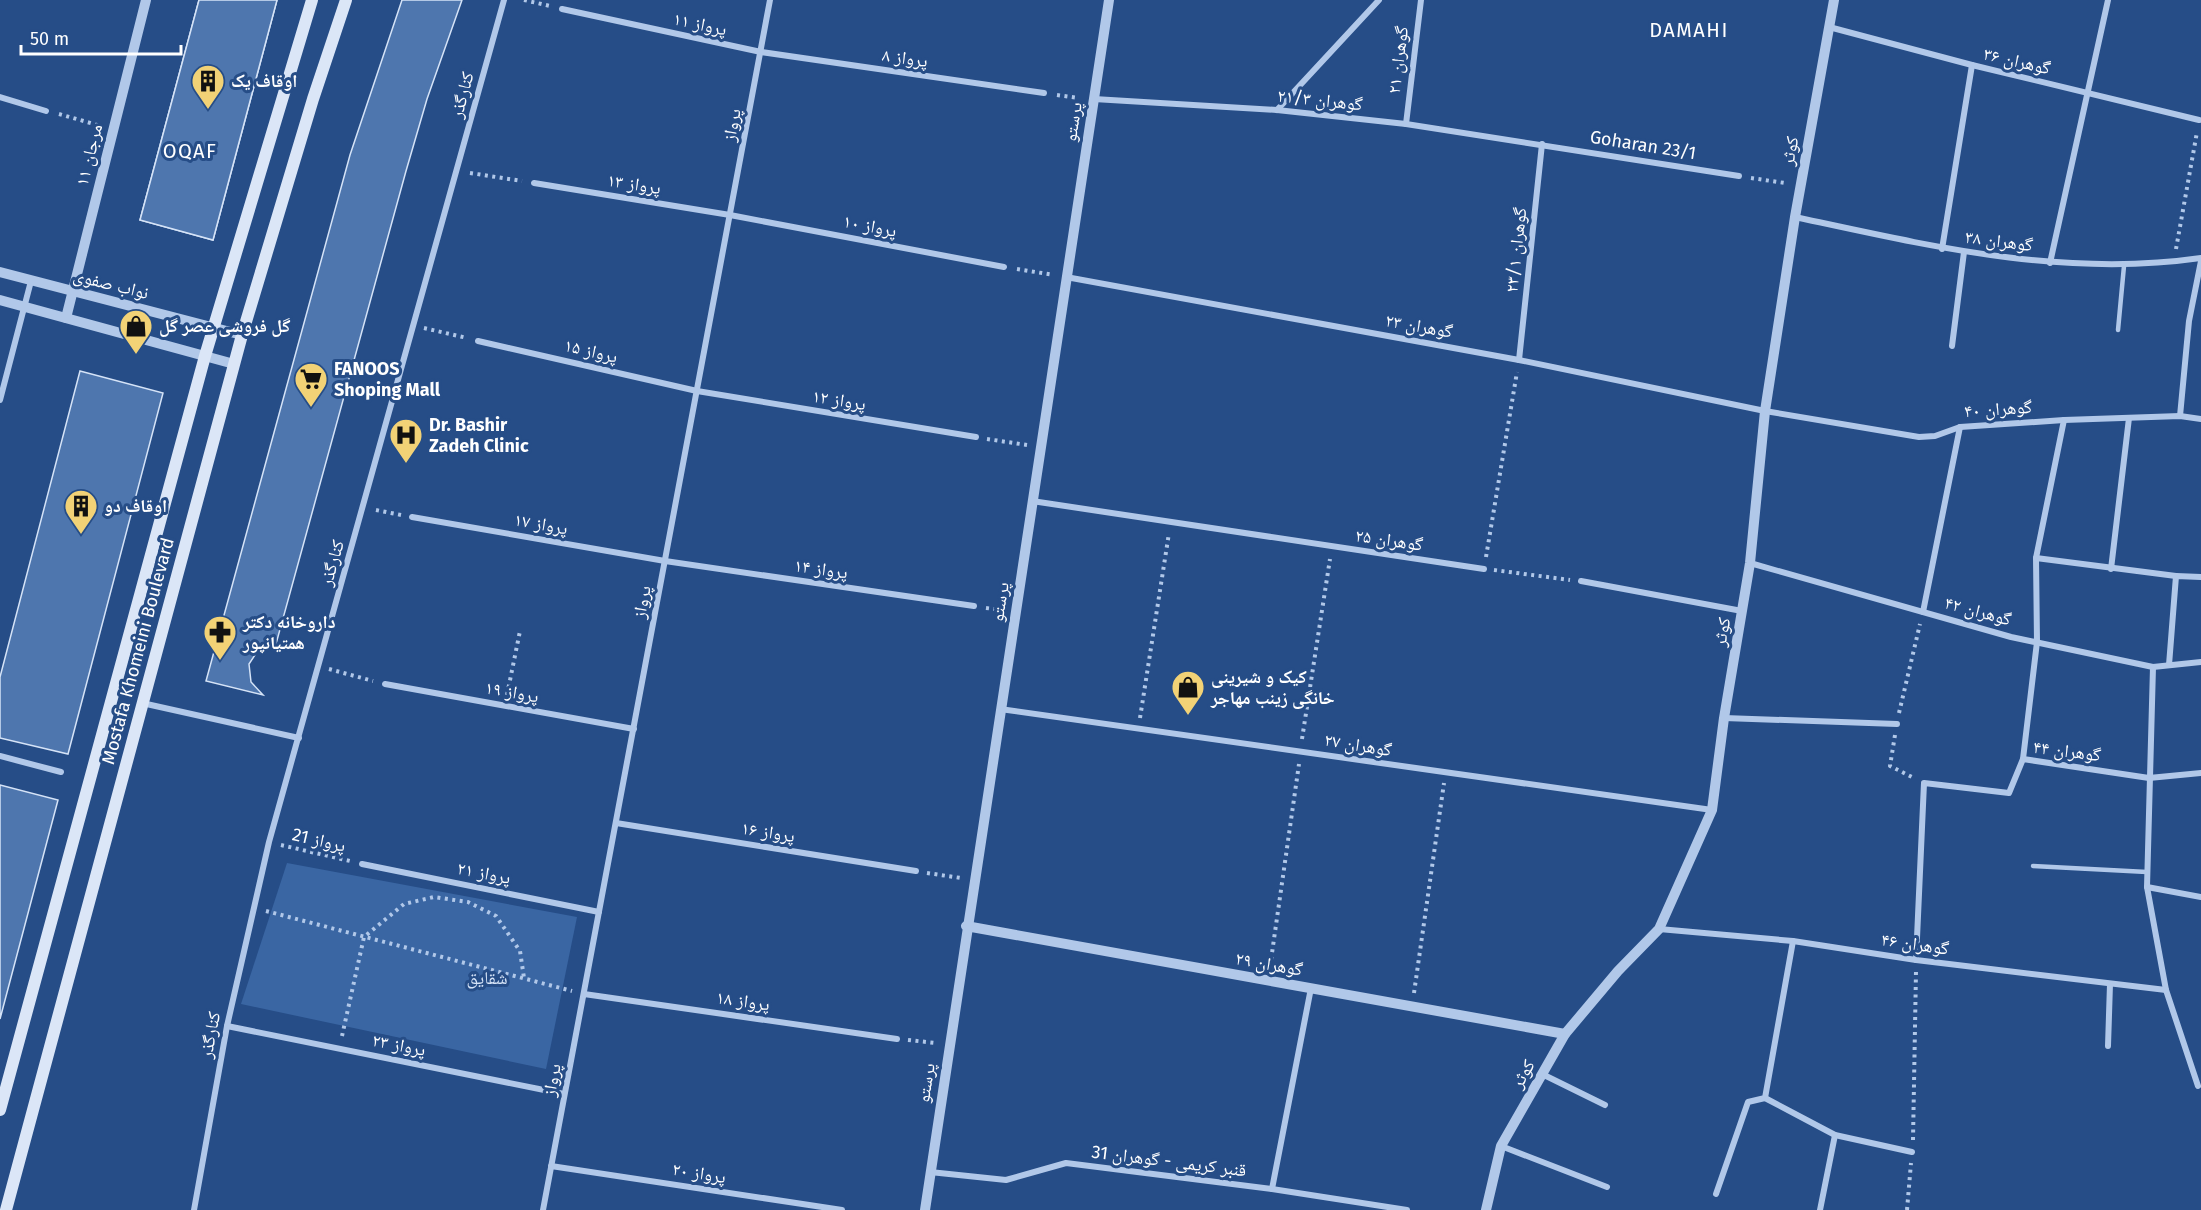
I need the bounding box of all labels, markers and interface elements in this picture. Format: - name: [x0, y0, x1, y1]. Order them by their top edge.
- street label: پرواز ۱۱: [671, 8, 729, 41]
- scale bar: [21, 18, 182, 56]
- district label: DAMAHI: [1649, 18, 1729, 42]
- street label: گوهران ۲۱: [1383, 24, 1413, 95]
- text: 50 m: [30, 28, 69, 50]
- street label: گوهران ۳۶: [1981, 43, 2053, 79]
- street label: پرواز ۸: [881, 44, 929, 72]
- building icon: اوقاف یک: [190, 63, 226, 110]
- street label: کنارگذر: [445, 69, 479, 122]
- place label: اوقاف یک: [231, 70, 297, 92]
- street label: گوهران ۲۱/۳: [1276, 85, 1364, 115]
- street label: پرستو: [1059, 100, 1087, 144]
- street label: پرواز: [718, 107, 746, 144]
- street label: مرجان ۱۱: [71, 122, 107, 188]
- street label: Goharan 23/1: [1588, 126, 1698, 164]
- street label: کوثر: [1776, 134, 1803, 168]
- district label: OQAF: [163, 139, 217, 163]
- street label: پرواز ۱۳: [606, 169, 662, 199]
- street label: گوهران ۲۳/۱: [1501, 206, 1531, 294]
- street label: پرواز ۱۰: [841, 210, 899, 242]
- street label: گوهران ۳۸: [1964, 226, 2035, 256]
- street label: نواب صفوی: [71, 264, 151, 304]
- shop icon: گل فروشی عصر گل: [118, 308, 154, 355]
- street label: گوهران ۲۳: [1384, 309, 1455, 343]
- place label: گل فروشی عصر گل: [159, 315, 290, 337]
- street label: پرواز ۱۵: [562, 334, 620, 368]
- place label: FANOOS Shoping Mall: [334, 358, 441, 401]
- supermarket icon: FANOOS Shoping Mall: [293, 361, 329, 408]
- street label: پرواز ۱۲: [811, 385, 867, 415]
- street label: گوهران ۴۰: [1963, 396, 2033, 422]
- place label: Dr. Bashir Zadeh Clinic: [429, 414, 529, 457]
- hospital icon: Dr. Bashir Zadeh Clinic: [388, 417, 424, 464]
- building icon: اوقاف دو: [63, 488, 99, 535]
- place label: اوقاف دو: [104, 495, 167, 517]
- street label: پرواز ۱۷: [512, 508, 570, 540]
- street label: گوهران ۲۵: [1354, 524, 1425, 556]
- street label: Mostafa Khomeini Boulevard: [97, 535, 179, 767]
- street label: کنارگذر: [315, 537, 349, 590]
- street label: پرواز ۱۴: [793, 554, 849, 584]
- street label: پرستو: [986, 580, 1014, 624]
- street label: پرواز: [628, 584, 656, 621]
- street label: گوهران ۴۲: [1942, 592, 2014, 631]
- place label: داروخانه دکتر همتیانپور: [242, 611, 336, 654]
- pharmacy icon: داروخانه دکتر همتیانپور: [202, 614, 238, 661]
- street label: کوثر: [1708, 615, 1735, 649]
- place label: کیک و شیرینی خانگی زینب مهاجر: [1210, 666, 1335, 709]
- shop icon: کیک و شیرینی خانگی زینب مهاجر: [1170, 669, 1206, 716]
- street label: پرواز ۱۹: [483, 676, 541, 708]
- street label: گوهران ۲۷: [1323, 729, 1394, 761]
- street label: گوهران ۴۴: [2032, 736, 2103, 766]
- street label: پرواز ۱۶: [740, 817, 796, 847]
- street label: پرواز 21: [290, 823, 348, 857]
- street label: پرواز ۲۱: [455, 857, 513, 889]
- street label: گوهران ۴۶: [1880, 928, 1951, 960]
- street label: گوهران ۲۹: [1234, 947, 1305, 981]
- park label: شقایق: [466, 967, 508, 989]
- street label: پرواز ۱۸: [715, 986, 771, 1016]
- street label: کنارگذر: [195, 1009, 225, 1061]
- street label: پرواز ۲۳: [370, 1029, 428, 1061]
- street label: کوثر: [1506, 1055, 1540, 1093]
- street label: پرستو: [912, 1061, 940, 1105]
- street label: پرواز: [538, 1062, 566, 1099]
- street label: قنبر کریمی - گوهران 31: [1090, 1141, 1248, 1181]
- street label: پرواز ۲۰: [671, 1158, 727, 1188]

